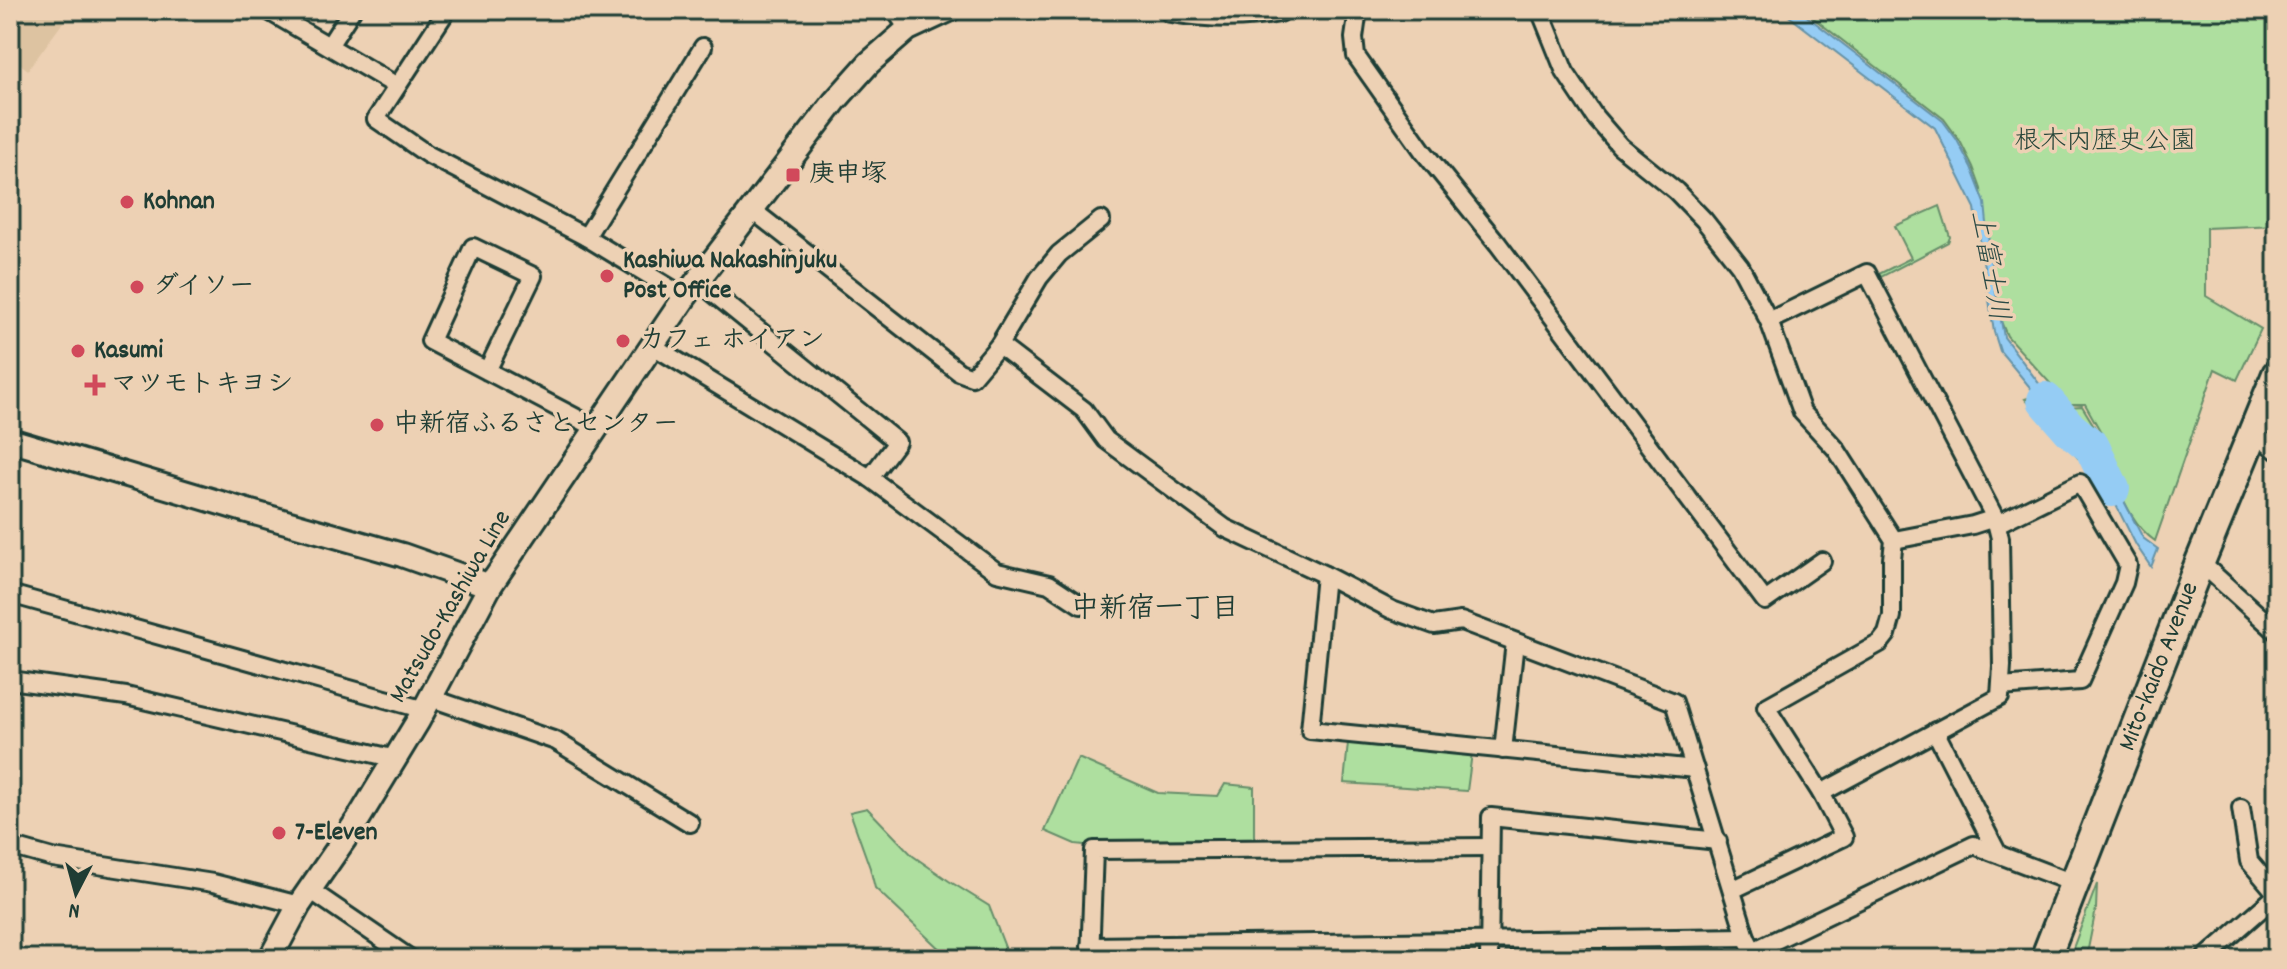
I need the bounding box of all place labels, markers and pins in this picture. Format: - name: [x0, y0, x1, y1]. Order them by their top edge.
- place label: 庚申塚: [809, 157, 887, 194]
- marker: 庚申塚: [784, 166, 802, 184]
- place label: Kohnan: [143, 184, 215, 221]
- marker: Kohnan: [118, 193, 136, 211]
- place label: Kashiwa Nakashinjuku Post Office: [623, 243, 837, 310]
- marker: Kashiwa Nakashinjuku Post Office: [598, 267, 616, 285]
- place label: ダイソー: [153, 269, 254, 306]
- marker: ダイソー: [128, 278, 146, 296]
- place label: カフェ ホイアン: [639, 323, 825, 360]
- marker: カフェ ホイアン: [614, 332, 632, 350]
- place label: Kasumi: [94, 333, 163, 370]
- marker: Kasumi: [69, 342, 87, 360]
- place label: マツモトキヨシ: [111, 367, 293, 404]
- marker: マツモトキヨシ: [86, 376, 104, 394]
- place label: 中新宿ふるさとセンター: [393, 407, 678, 444]
- marker: 中新宿ふるさとセンター: [368, 416, 386, 434]
- place label: 7-Eleven: [295, 815, 378, 852]
- marker: 7-Eleven: [270, 824, 288, 842]

